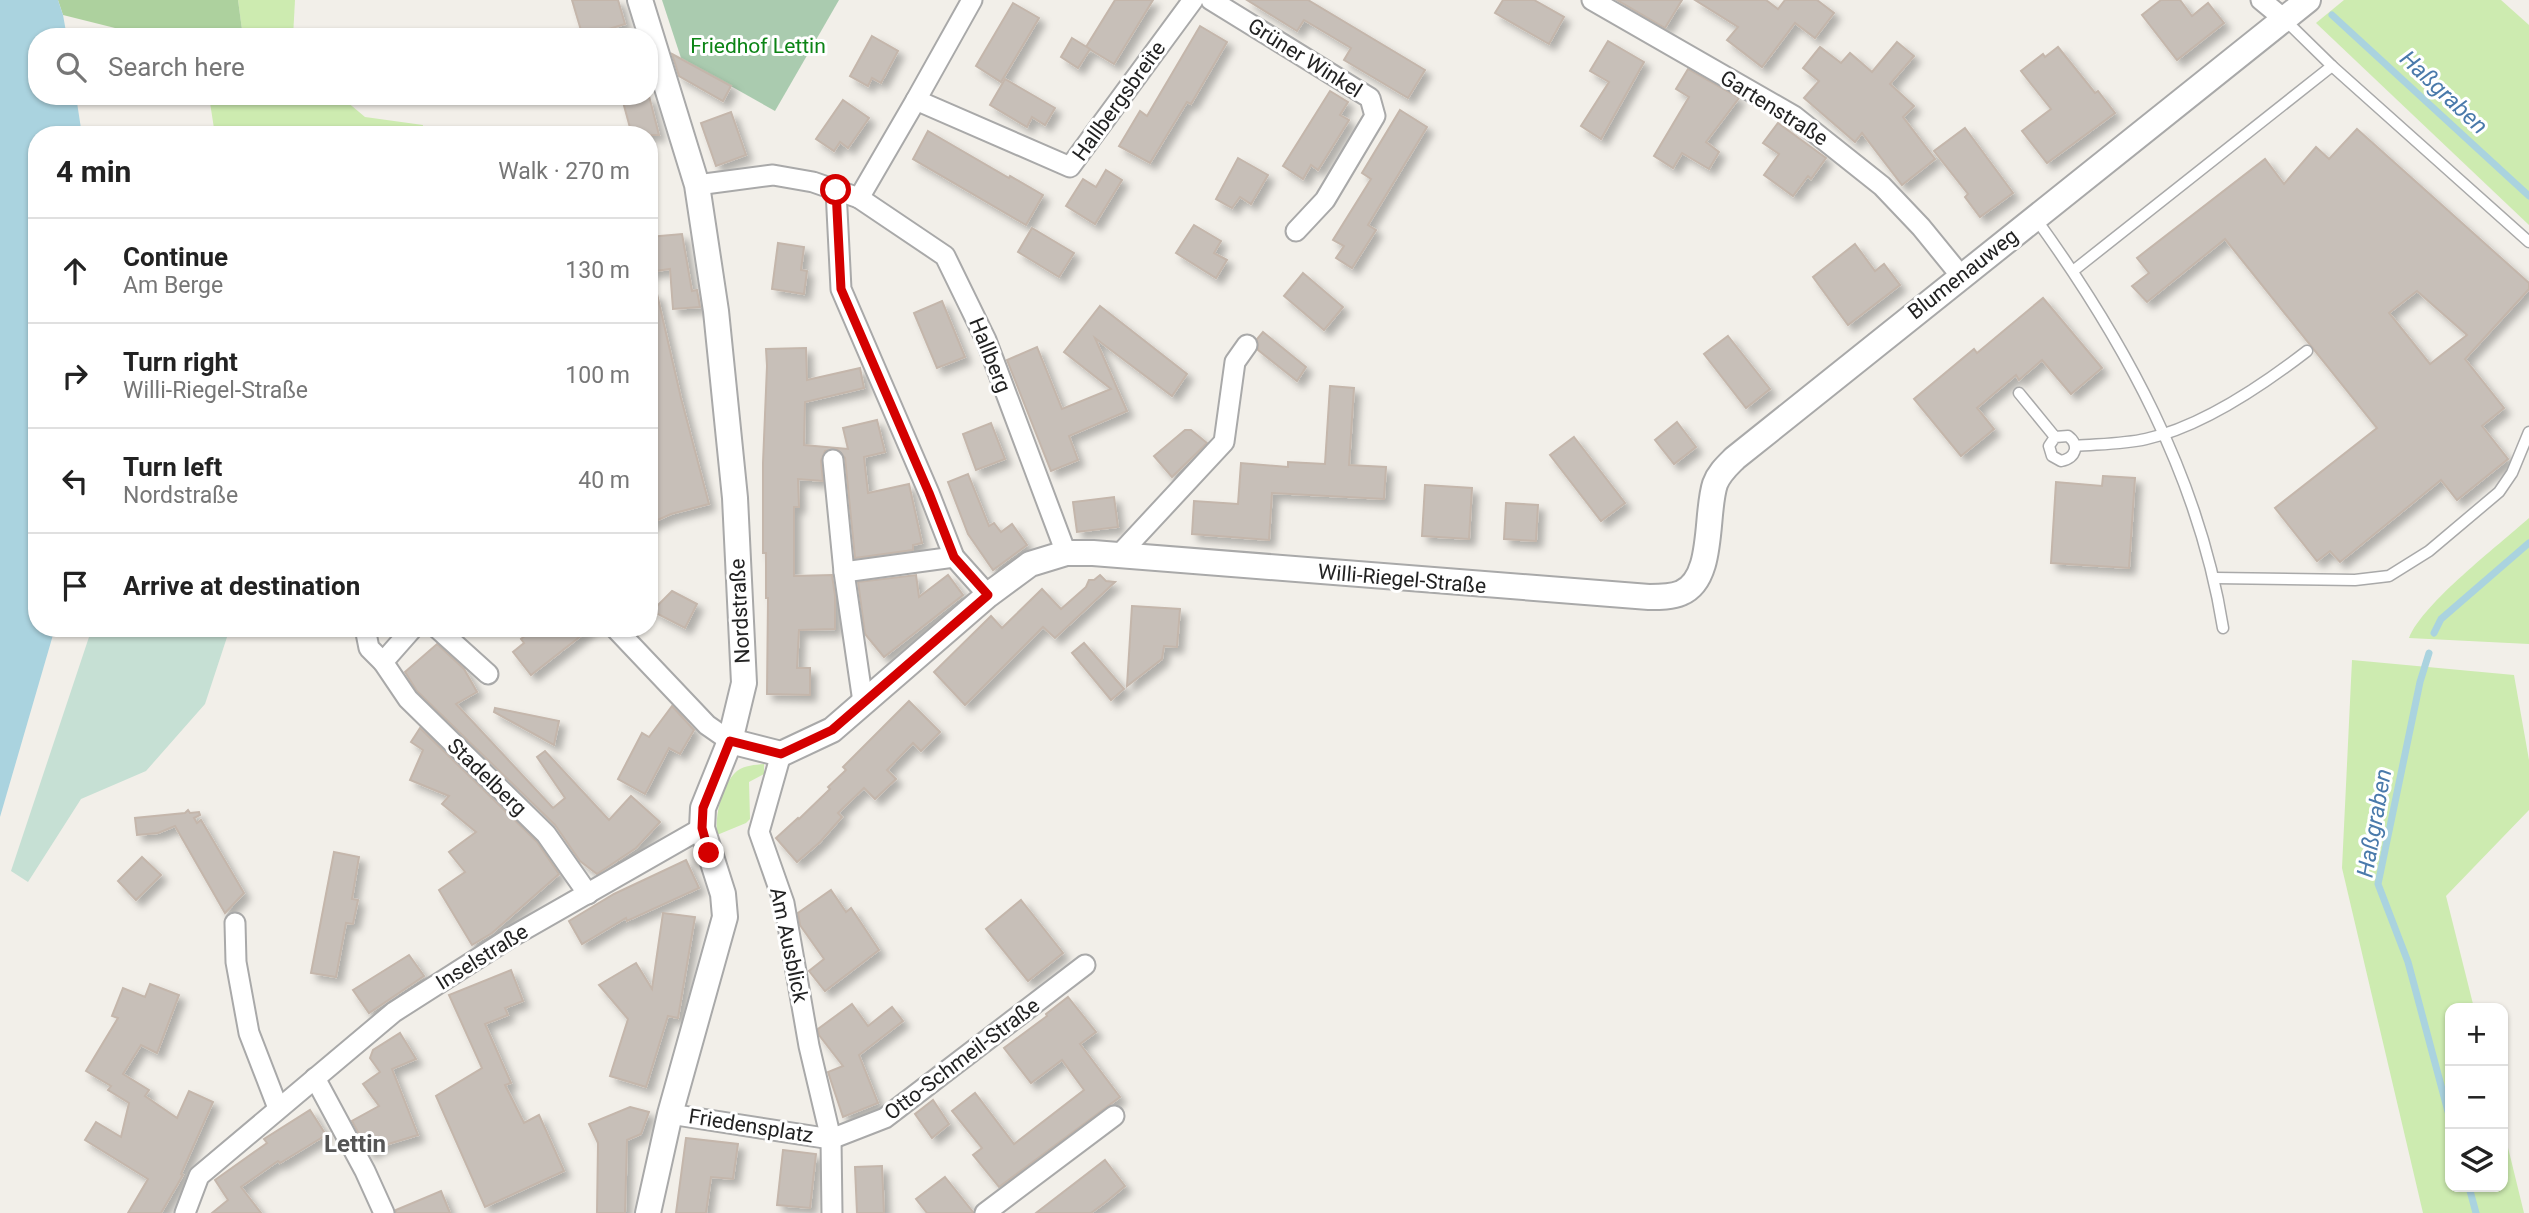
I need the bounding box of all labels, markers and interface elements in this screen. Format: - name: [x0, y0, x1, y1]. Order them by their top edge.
- street label: Grüner Winkel: [1243, 13, 1367, 103]
- search box: [28, 28, 658, 105]
- park label: Friedhof Lettin: [690, 34, 826, 58]
- street label: Hallbergsbreite: [1068, 36, 1170, 166]
- water label: Haßgraben: [2394, 45, 2493, 140]
- icon: search: [52, 48, 90, 86]
- text: Search here: [108, 52, 245, 82]
- street label: Gartenstraße: [1716, 65, 1832, 151]
- text: 4 min: [56, 154, 131, 189]
- text: Walk · 270 m: [498, 158, 630, 185]
- route start: [820, 174, 851, 205]
- street label: Blumenauweg: [1903, 224, 2023, 324]
- text: Continue: [123, 242, 228, 272]
- icon: ahead: [56, 252, 94, 290]
- text: 130 m: [565, 257, 630, 284]
- text: Am Berge: [123, 272, 223, 299]
- street label: Hallberg: [964, 314, 1016, 396]
- text: Turn right: [123, 347, 238, 377]
- icon: right: [56, 357, 94, 395]
- text: 100 m: [565, 362, 630, 389]
- text: Willi-Riegel-Straße: [123, 377, 308, 404]
- text: Turn left: [123, 452, 222, 482]
- icon: left: [56, 462, 94, 500]
- text: 40 m: [578, 467, 630, 494]
- text: Nordstraße: [123, 482, 238, 509]
- street label: Nordstraße: [725, 558, 755, 664]
- street label: Willi-Riegel-Straße: [1317, 560, 1487, 598]
- icon: arrive: [56, 567, 94, 605]
- text: Arrive at destination: [123, 571, 360, 601]
- street label: Stadelberg: [443, 733, 531, 821]
- water label: Haßgraben: [2352, 767, 2397, 879]
- route end: [693, 837, 724, 868]
- street label: Am Ausblick: [765, 885, 813, 1005]
- street label: Inselstraße: [432, 919, 532, 995]
- street label: Otto-Schmeil-Straße: [880, 993, 1044, 1125]
- map controls: [2445, 1003, 2508, 1192]
- button: +: [2445, 1003, 2508, 1066]
- button: −: [2445, 1066, 2508, 1129]
- street label: Friedensplatz: [687, 1104, 815, 1148]
- button: layers: [2445, 1129, 2508, 1192]
- district label: Lettin: [324, 1130, 386, 1158]

